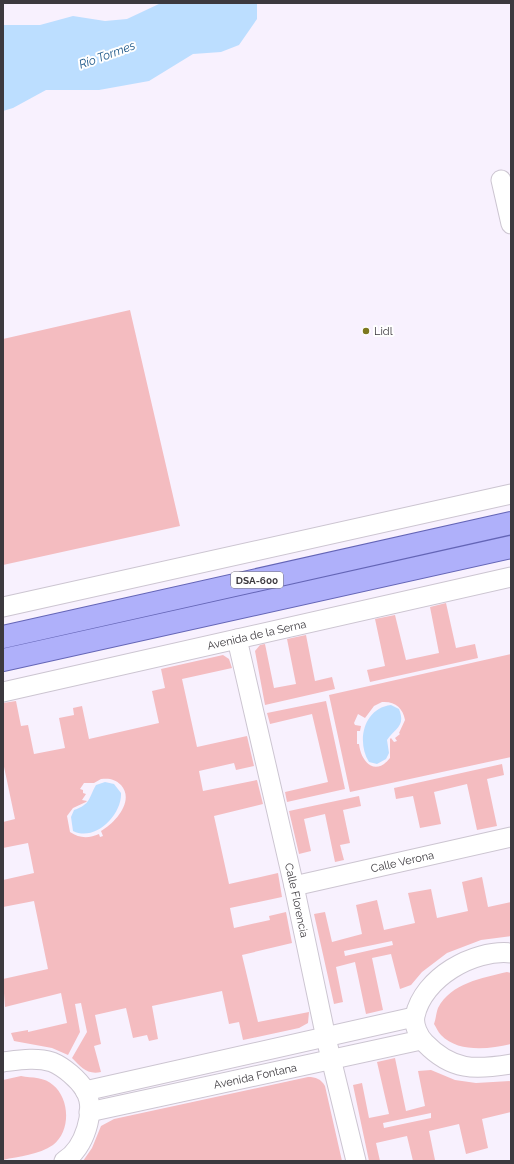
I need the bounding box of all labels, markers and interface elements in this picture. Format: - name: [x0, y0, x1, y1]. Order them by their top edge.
- water label: Río Tormes: [77, 38, 137, 72]
- place label: Lidl: [374, 325, 393, 338]
- marker: Lidl: [361, 326, 371, 336]
- road number: DSA-600: [231, 572, 283, 588]
- street label: Avenida de la Serna: [206, 618, 307, 653]
- street label: Calle Verona: [370, 849, 435, 875]
- street label: Calle Florencia: [282, 862, 311, 939]
- street label: Avenida Fontana: [212, 1061, 298, 1092]

